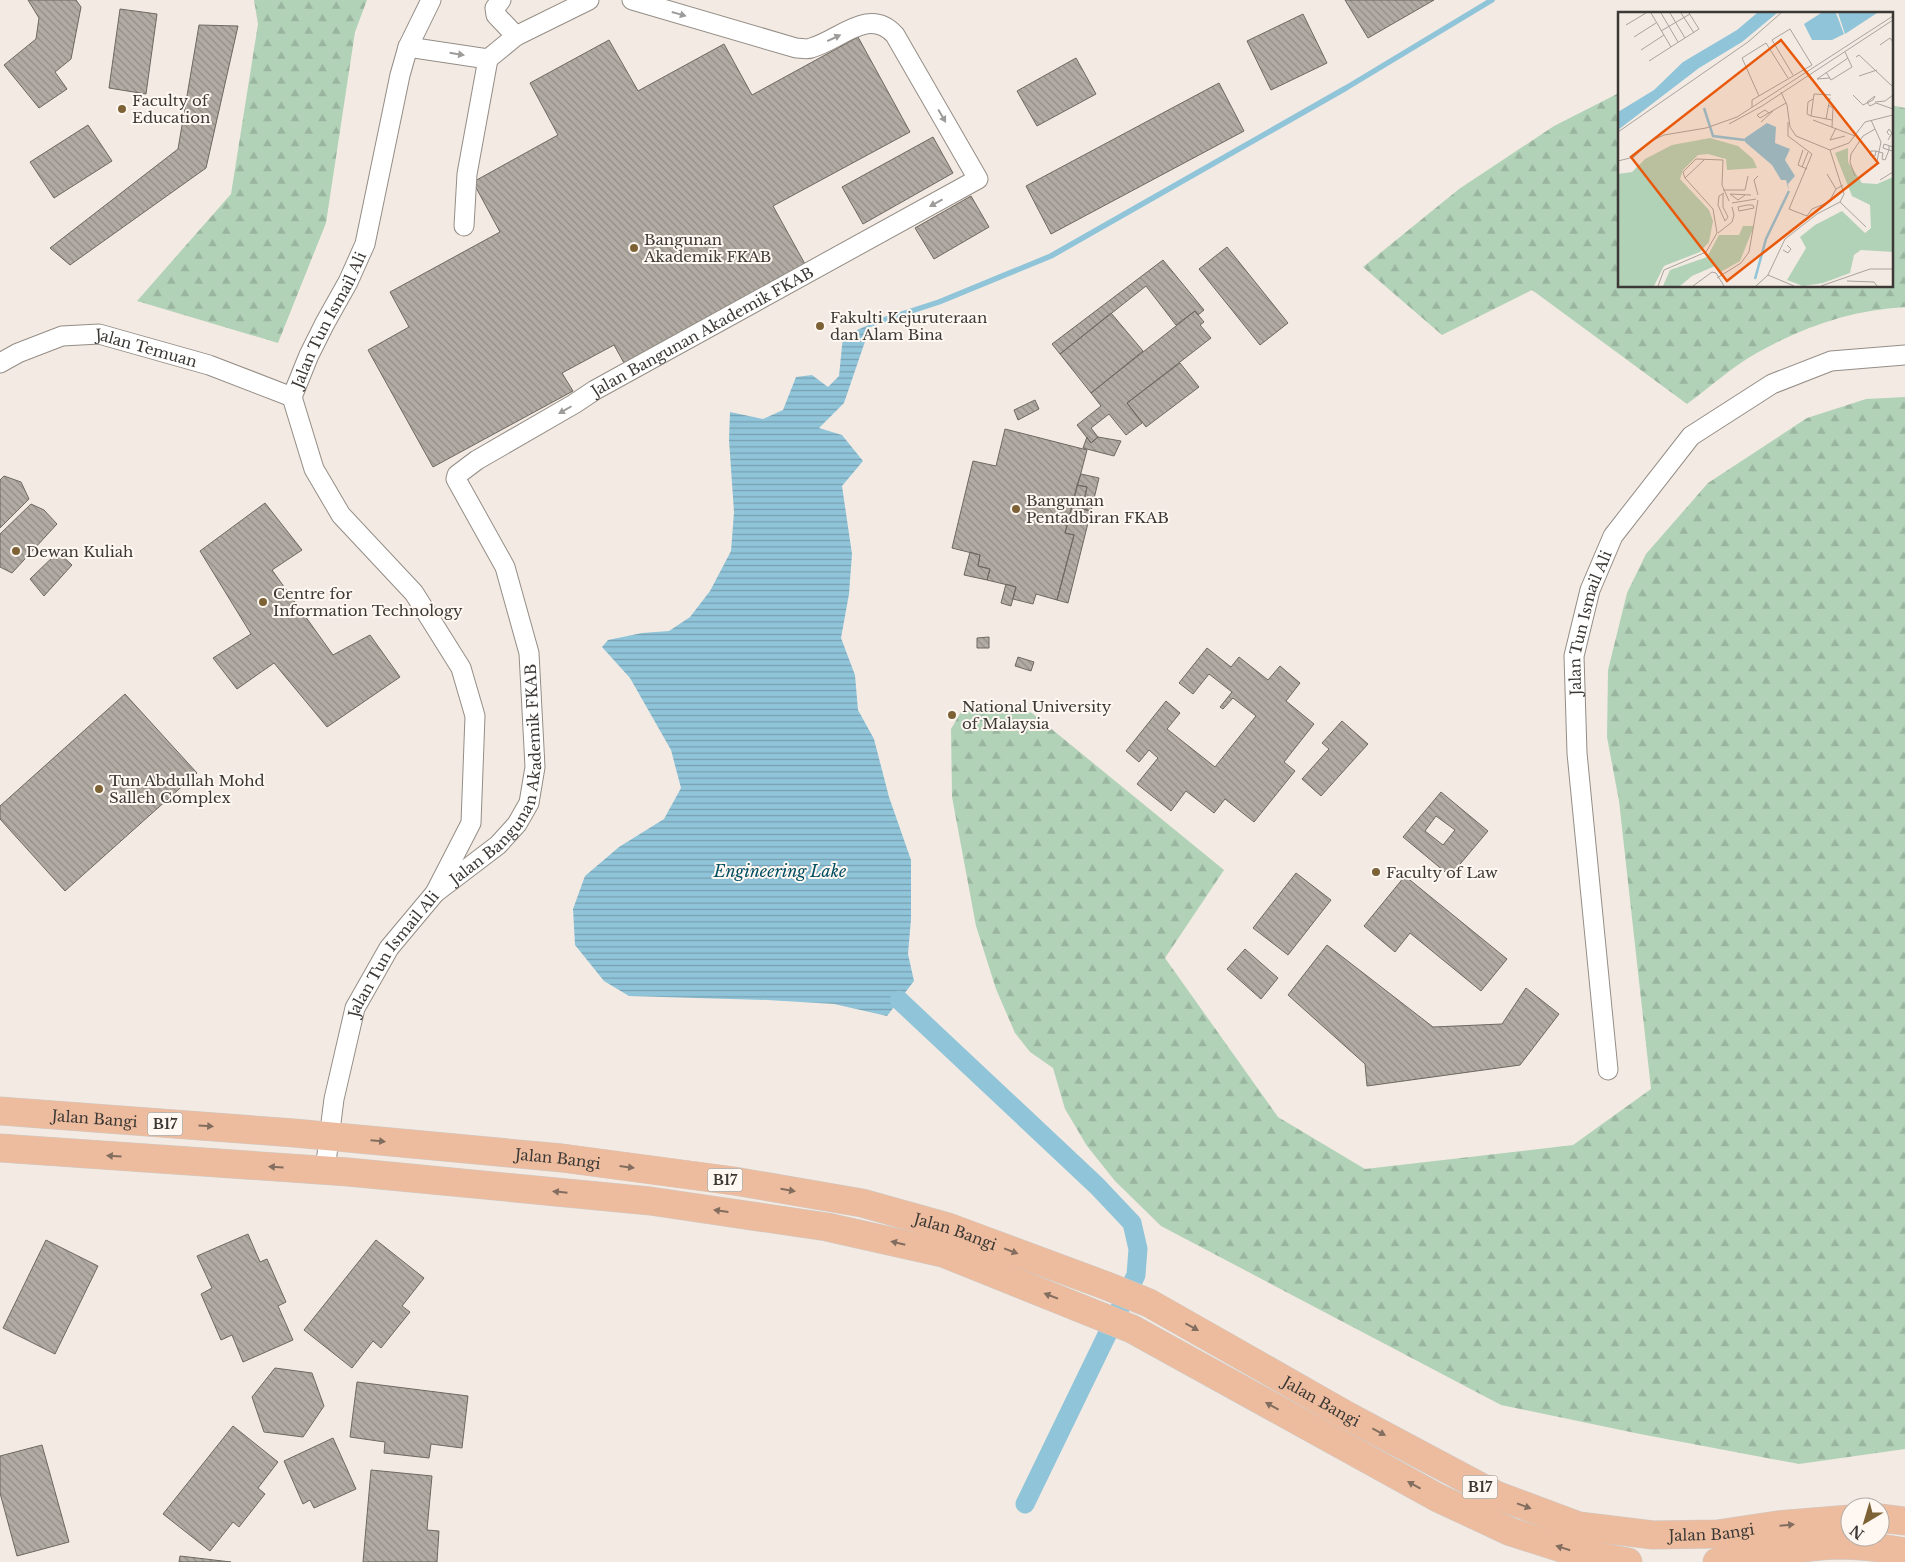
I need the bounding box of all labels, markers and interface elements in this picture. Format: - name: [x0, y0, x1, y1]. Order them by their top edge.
- one-way arrow: [672, 10, 687, 18]
- inset map: [1618, 12, 1892, 288]
- one-way arrow: [827, 33, 841, 41]
- one-way arrow: [449, 51, 465, 59]
- place label: Faculty of Education: [132, 91, 210, 127]
- marker: Faculty of Education: [116, 103, 128, 115]
- one-way arrow: [938, 109, 946, 124]
- one-way arrow: [929, 198, 942, 207]
- place label: Bangunan Akademik FKAB: [643, 230, 771, 266]
- marker: Bangunan Akademik FKAB: [628, 242, 640, 254]
- street label: Jalan Tun Ismail Ali: [286, 249, 370, 392]
- street label: Jalan Bangunan Akademik FKAB: [585, 262, 817, 401]
- place label: Fakulti Kejuruteraan dan Alam Bina: [830, 308, 987, 344]
- marker: Fakulti Kejuruteraan dan Alam Bina: [814, 320, 826, 332]
- street label: Jalan Temuan: [93, 324, 199, 371]
- one-way arrow: [558, 405, 571, 414]
- place label: Bangunan Pentadbiran FKAB: [1026, 491, 1169, 527]
- marker: Bangunan Pentadbiran FKAB: [1010, 503, 1022, 515]
- place label: Dewan Kuliah: [26, 542, 133, 561]
- marker: Dewan Kuliah: [10, 545, 22, 557]
- street label: Jalan Tun Ismail Ali: [1564, 547, 1615, 698]
- place label: Centre for Information Technology: [273, 584, 463, 620]
- marker: Centre for Information Technology: [257, 596, 269, 608]
- street label: Jalan Bangunan Akademik FKAB: [444, 663, 545, 889]
- place label: National University of Malaysia: [962, 697, 1112, 733]
- marker: National University of Malaysia: [946, 709, 958, 721]
- place label: Tun Abdullah Mohd Salleh Complex: [109, 771, 265, 807]
- marker: Tun Abdullah Mohd Salleh Complex: [93, 783, 105, 795]
- water label: Engineering Lake: [713, 861, 847, 881]
- place label: Faculty of Law: [1386, 863, 1498, 882]
- marker: Faculty of Law: [1370, 866, 1382, 878]
- street label: Jalan Tun Ismail Ali: [343, 887, 442, 1021]
- street label: Jalan Bangi: [49, 1105, 138, 1131]
- road number: B17: [148, 1112, 182, 1136]
- one-way arrow: [198, 1123, 214, 1131]
- one-way arrow: [370, 1137, 386, 1145]
- street label: Jalan Bangi: [512, 1144, 602, 1173]
- one-way arrow: [106, 1151, 122, 1159]
- one-way arrow: [268, 1162, 284, 1170]
- one-way arrow: [619, 1163, 635, 1171]
- road number: B17: [708, 1168, 742, 1192]
- one-way arrow: [780, 1186, 796, 1194]
- one-way arrow: [551, 1188, 567, 1196]
- one-way arrow: [713, 1207, 729, 1215]
- street label: Jalan Bangi: [910, 1208, 999, 1254]
- one-way arrow: [890, 1239, 906, 1247]
- one-way arrow: [1004, 1247, 1019, 1255]
- one-way arrow: [1044, 1291, 1058, 1299]
- one-way arrow: [1185, 1323, 1198, 1332]
- street label: Jalan Bangi: [1278, 1371, 1363, 1430]
- one-way arrow: [1265, 1402, 1279, 1410]
- one-way arrow: [1373, 1428, 1386, 1437]
- road number: B17: [1462, 1475, 1498, 1498]
- one-way arrow: [1408, 1480, 1421, 1489]
- north arrow: [1840, 1497, 1890, 1547]
- one-way arrow: [1517, 1502, 1532, 1510]
- street label: Jalan Bangi: [1667, 1519, 1756, 1544]
- one-way arrow: [1779, 1520, 1795, 1528]
- text: N: [1846, 1521, 1868, 1543]
- one-way arrow: [1556, 1544, 1571, 1552]

